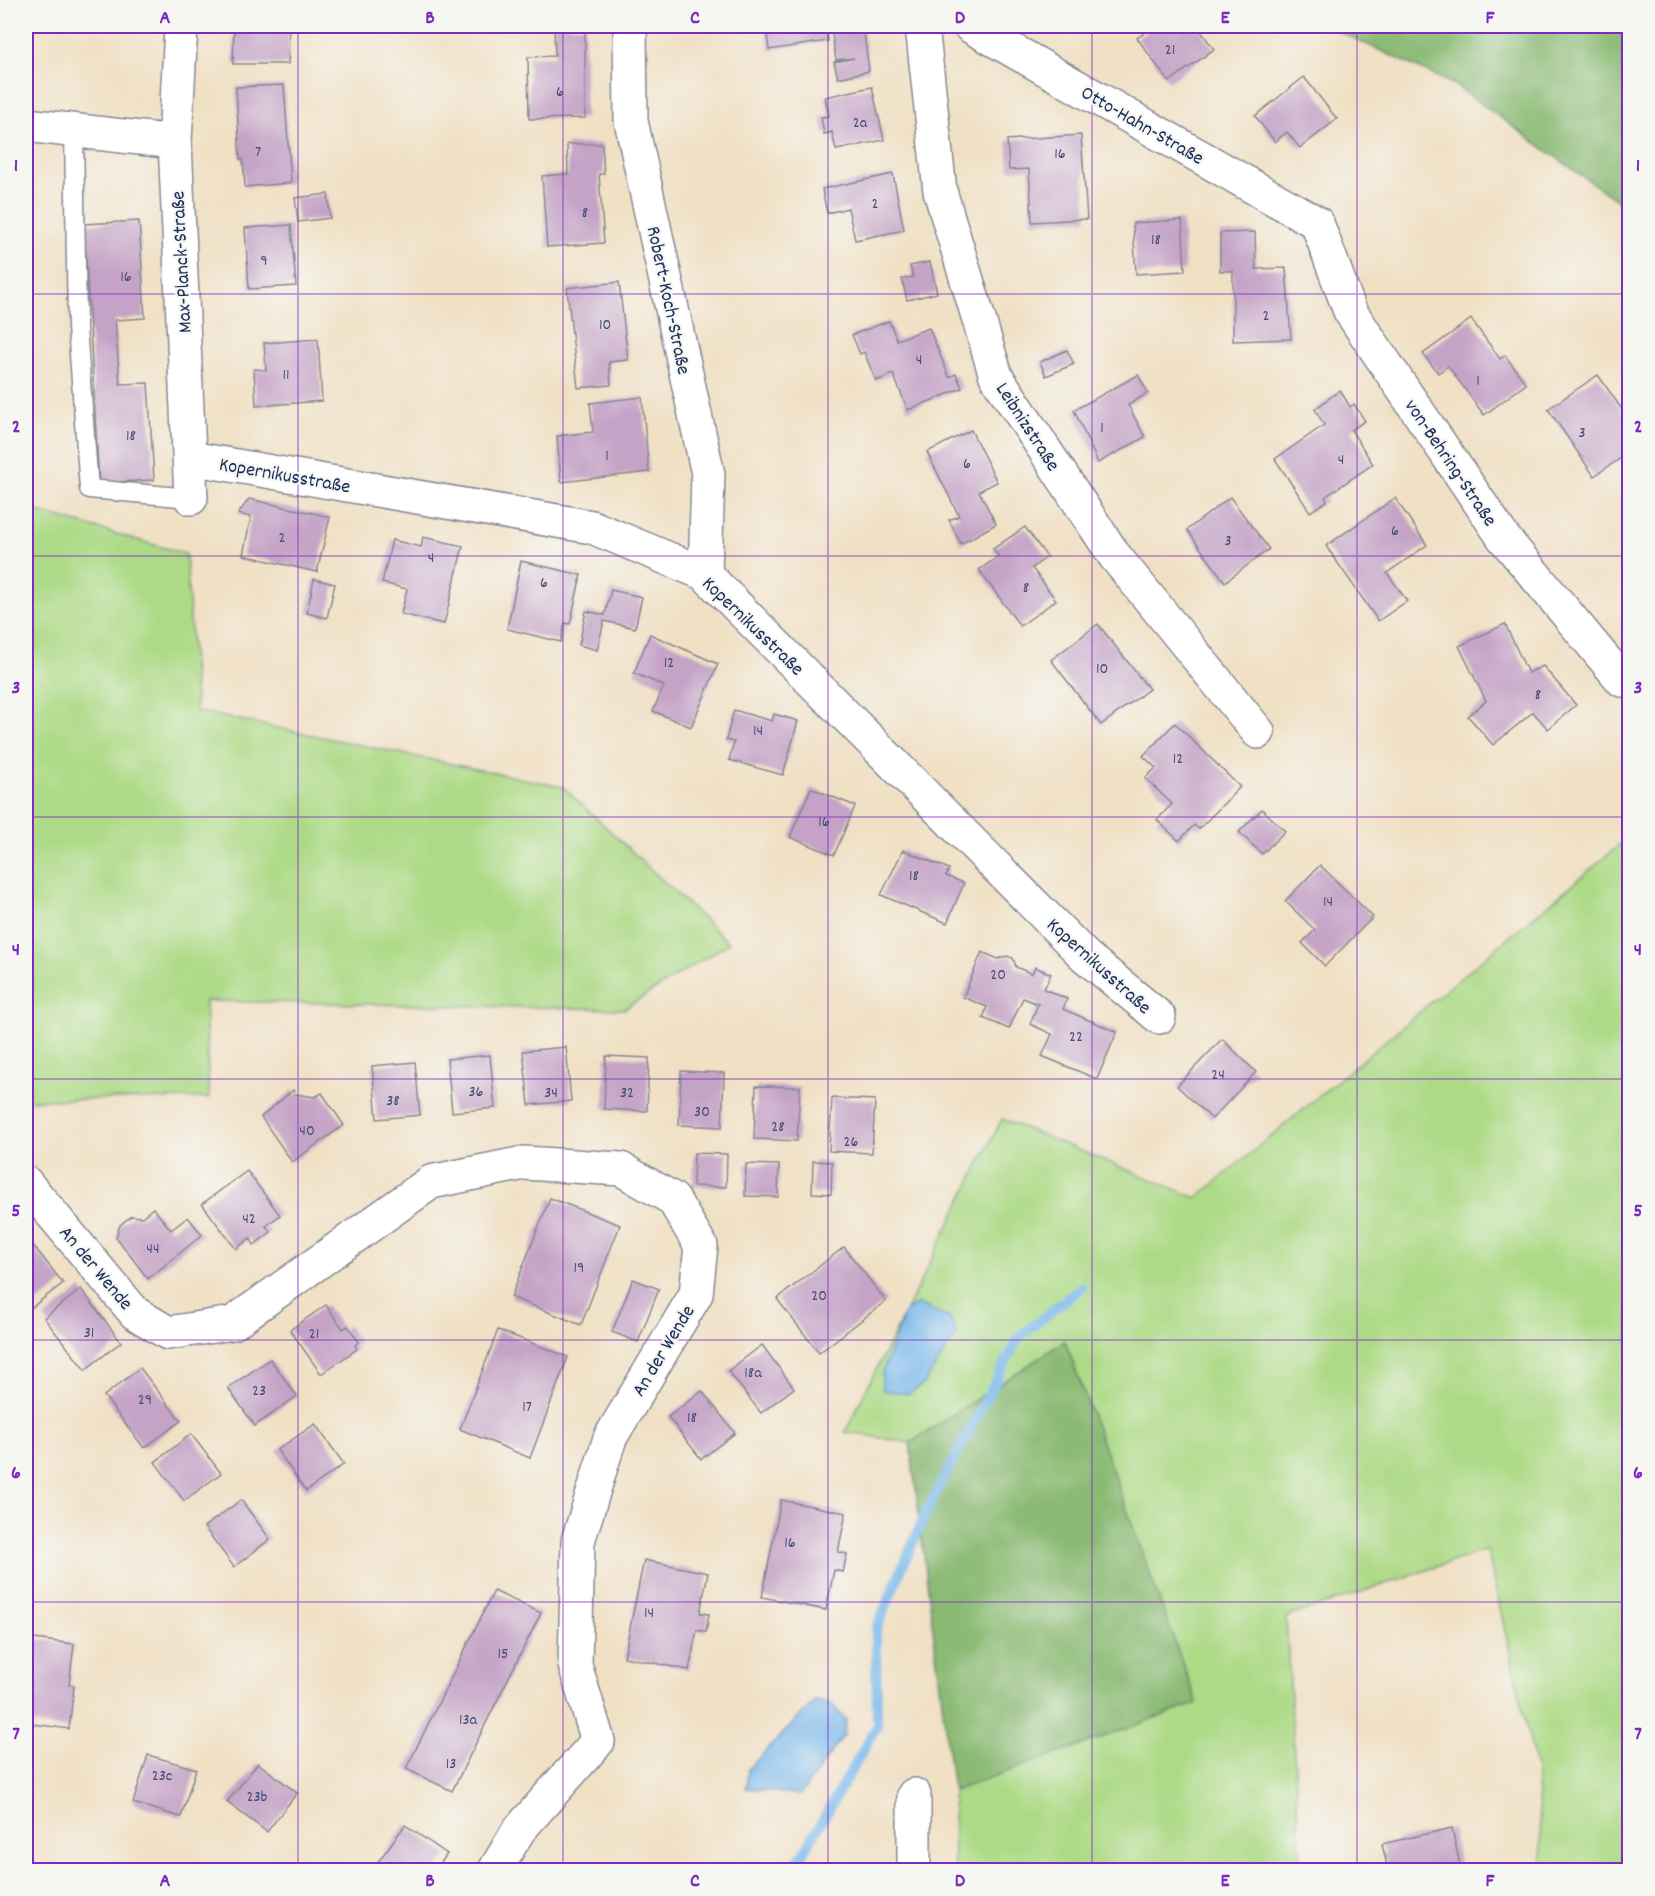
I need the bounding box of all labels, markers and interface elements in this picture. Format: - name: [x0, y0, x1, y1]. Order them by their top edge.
- text: A: [160, 5, 171, 33]
- text: B: [425, 5, 435, 33]
- text: C: [690, 5, 700, 33]
- text: D: [955, 5, 966, 33]
- text: E: [1220, 5, 1230, 33]
- text: F: [1486, 5, 1496, 33]
- house number: 21: [1165, 39, 1175, 62]
- street label: Otto-Hahn-Straße: [1075, 80, 1208, 173]
- house number: 6: [556, 81, 564, 104]
- house number: 2a: [853, 112, 868, 135]
- house number: 7: [255, 141, 261, 164]
- house number: 16: [1054, 143, 1066, 166]
- text: 1: [14, 153, 18, 181]
- text: 1: [1636, 153, 1640, 181]
- street label: Max-Planck-Straße: [165, 190, 201, 334]
- house number: 2: [872, 193, 879, 216]
- house number: 8: [582, 202, 588, 225]
- street label: Robert-Koch-Straße: [638, 224, 697, 378]
- house number: 18: [1151, 229, 1161, 252]
- house number: 9: [260, 250, 268, 273]
- house number: 16: [120, 266, 132, 289]
- house number: 2: [1263, 305, 1270, 328]
- house number: 10: [599, 314, 611, 337]
- house number: 4: [916, 349, 922, 372]
- house number: 11: [282, 364, 290, 387]
- house number: 1: [1476, 370, 1480, 393]
- street label: Leibnizstraße: [987, 378, 1066, 478]
- street label: von-Behring-Straße: [1397, 395, 1503, 533]
- text: 2: [12, 414, 20, 442]
- text: 2: [1634, 414, 1642, 442]
- house number: 1: [1100, 417, 1104, 440]
- house number: 3: [1578, 422, 1586, 445]
- house number: 18: [126, 425, 136, 448]
- house number: 1: [605, 445, 609, 468]
- house number: 4: [1338, 449, 1344, 472]
- street label: Kopernikusstraße: [217, 452, 352, 502]
- house number: 6: [963, 453, 971, 476]
- house number: 6: [1391, 520, 1399, 543]
- house number: 2: [279, 527, 286, 550]
- house number: 3: [1224, 530, 1232, 553]
- house number: 4: [428, 547, 434, 570]
- street label: Kopernikusstraße: [694, 571, 809, 683]
- house number: 6: [540, 572, 548, 595]
- house number: 8: [1023, 577, 1029, 600]
- house number: 12: [664, 652, 674, 675]
- house number: 10: [1096, 658, 1108, 681]
- text: 3: [12, 675, 20, 703]
- text: 3: [1634, 675, 1642, 703]
- house number: 8: [1535, 684, 1541, 707]
- house number: 14: [753, 720, 763, 743]
- house number: 12: [1173, 748, 1183, 771]
- house number: 16: [818, 811, 830, 834]
- house number: 18: [909, 865, 919, 888]
- house number: 14: [1323, 891, 1333, 914]
- street label: Kopernikusstraße: [1039, 912, 1157, 1022]
- text: 4: [12, 937, 20, 965]
- text: 4: [1634, 937, 1642, 965]
- house number: 20: [990, 964, 1006, 987]
- house number: 22: [1069, 1026, 1083, 1049]
- house number: 24: [1211, 1064, 1225, 1087]
- house number: 36: [469, 1081, 484, 1104]
- house number: 34: [544, 1082, 558, 1105]
- house number: 32: [620, 1082, 634, 1105]
- house number: 38: [386, 1090, 400, 1113]
- house number: 30: [694, 1101, 710, 1124]
- house number: 28: [771, 1116, 785, 1139]
- house number: 40: [299, 1120, 315, 1143]
- house number: 26: [844, 1131, 859, 1154]
- text: 5: [11, 1198, 21, 1226]
- text: 5: [1633, 1198, 1643, 1226]
- house number: 42: [242, 1208, 256, 1231]
- street label: An der Wende: [51, 1221, 139, 1317]
- house number: 44: [146, 1238, 160, 1261]
- house number: 19: [574, 1257, 584, 1280]
- house number: 20: [811, 1285, 827, 1308]
- street label: An der Wende: [626, 1300, 703, 1403]
- house number: 31: [84, 1322, 94, 1345]
- house number: 21: [309, 1323, 319, 1346]
- house number: 18a: [744, 1362, 762, 1385]
- house number: 23: [252, 1380, 266, 1403]
- house number: 29: [138, 1389, 152, 1412]
- house number: 17: [522, 1396, 532, 1419]
- house number: 18: [687, 1407, 697, 1430]
- text: 6: [11, 1460, 21, 1488]
- text: 6: [1633, 1460, 1643, 1488]
- house number: 16: [784, 1532, 796, 1555]
- house number: 14: [644, 1602, 654, 1625]
- house number: 15: [498, 1643, 508, 1666]
- house number: 13a: [459, 1709, 478, 1732]
- text: 7: [12, 1721, 20, 1749]
- text: 7: [1634, 1721, 1642, 1749]
- house number: 13: [446, 1753, 456, 1776]
- house number: 23c: [152, 1765, 172, 1788]
- house number: 23b: [246, 1786, 268, 1809]
- text: A: [160, 1868, 171, 1896]
- text: B: [425, 1868, 435, 1896]
- text: C: [690, 1868, 700, 1896]
- text: D: [955, 1868, 966, 1896]
- text: E: [1220, 1868, 1230, 1896]
- text: F: [1486, 1868, 1496, 1896]

